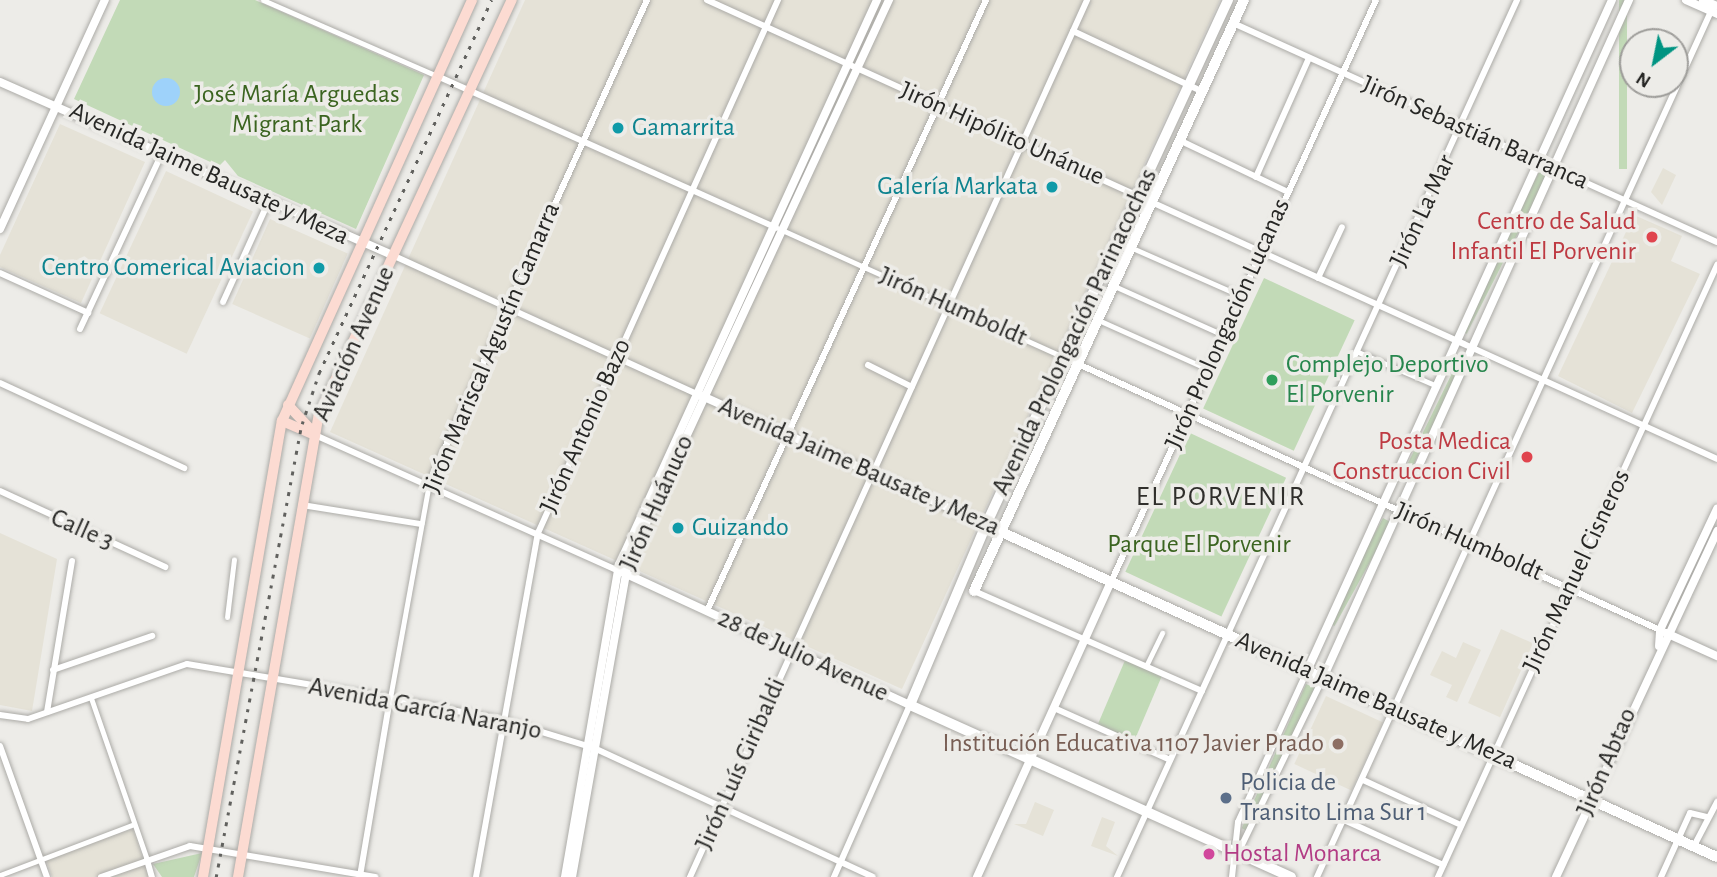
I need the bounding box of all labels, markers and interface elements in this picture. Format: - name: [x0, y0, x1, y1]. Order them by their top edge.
- north arrow: [1619, 28, 1689, 98]
- text: N: [1633, 68, 1654, 91]
- street label: Jirón Sebastián Barranca: [1357, 69, 1593, 197]
- street label: Jirón Hipólito Unánue: [895, 75, 1109, 193]
- park label: José María Arguedas Migrant Park: [194, 79, 400, 140]
- street label: Avenida Jaime Bausate y Meza: [64, 95, 354, 253]
- place label: Gamarrita: [632, 112, 735, 144]
- marker: Gamarrita: [610, 120, 626, 136]
- street label: Jirón La Mar: [1383, 150, 1463, 272]
- street label: Avenida Prolongación Parinacochas: [985, 164, 1165, 500]
- place label: Galería Markata: [877, 171, 1038, 203]
- marker: Galería Markata: [1044, 179, 1060, 195]
- street label: Jirón Prolongación Lucanas: [1159, 194, 1297, 454]
- street label: Jirón Mariscal Agustín Gamarra: [417, 198, 567, 498]
- place label: Centro de Salud Infantil El Porvenir: [1450, 206, 1636, 268]
- marker: Centro de Salud Infantil El Porvenir: [1642, 227, 1662, 247]
- place label: Centro Comerical Aviacion: [41, 252, 305, 284]
- marker: Centro Comerical Aviacion: [311, 260, 327, 276]
- street label: Jirón Humboldt: [874, 260, 1032, 354]
- street label: Aviación Avenue: [306, 262, 402, 426]
- street label: Jirón Antonio Bazo: [534, 334, 638, 518]
- place label: Complejo Deportivo El Porvenir: [1286, 349, 1489, 410]
- marker: Complejo Deportivo El Porvenir: [1264, 372, 1280, 388]
- street label: Avenida Jaime Bausate y Meza: [713, 391, 1005, 543]
- place label: Posta Medica Construccion Civil: [1333, 426, 1511, 488]
- street label: Jirón Huánuco: [613, 430, 701, 576]
- marker: Posta Medica Construccion Civil: [1517, 447, 1537, 467]
- street label: Jirón Manuel Cisneros: [1516, 465, 1638, 677]
- district label: EL PORVENIR: [1137, 480, 1305, 514]
- street label: Jirón Humboldt: [1390, 495, 1548, 589]
- street label: Calle 3: [46, 502, 118, 558]
- place label: Guizando: [692, 512, 789, 544]
- marker: Guizando: [670, 520, 686, 536]
- park label: Parque El Porvenir: [1107, 529, 1291, 561]
- street label: 28 de Julio Avenue: [713, 603, 893, 709]
- street label: Avenida Jaime Bausate y Meza: [1230, 625, 1522, 777]
- street label: Avenida García Naranjo: [306, 671, 544, 747]
- street label: Jirón Luís Giribaldi: [689, 673, 793, 855]
- street label: Jirón Abtao: [1570, 703, 1644, 821]
- place label: Institución Educativa 1107 Javier Prado: [942, 728, 1324, 760]
- marker: Institución Educativa 1107 Javier Prado: [1330, 736, 1346, 752]
- place label: Policia de Transito Lima Sur 1: [1240, 767, 1426, 828]
- marker: Policia de Transito Lima Sur 1: [1218, 790, 1234, 806]
- place label: Hostal Monarca: [1223, 838, 1381, 870]
- marker: Hostal Monarca: [1201, 846, 1217, 862]

